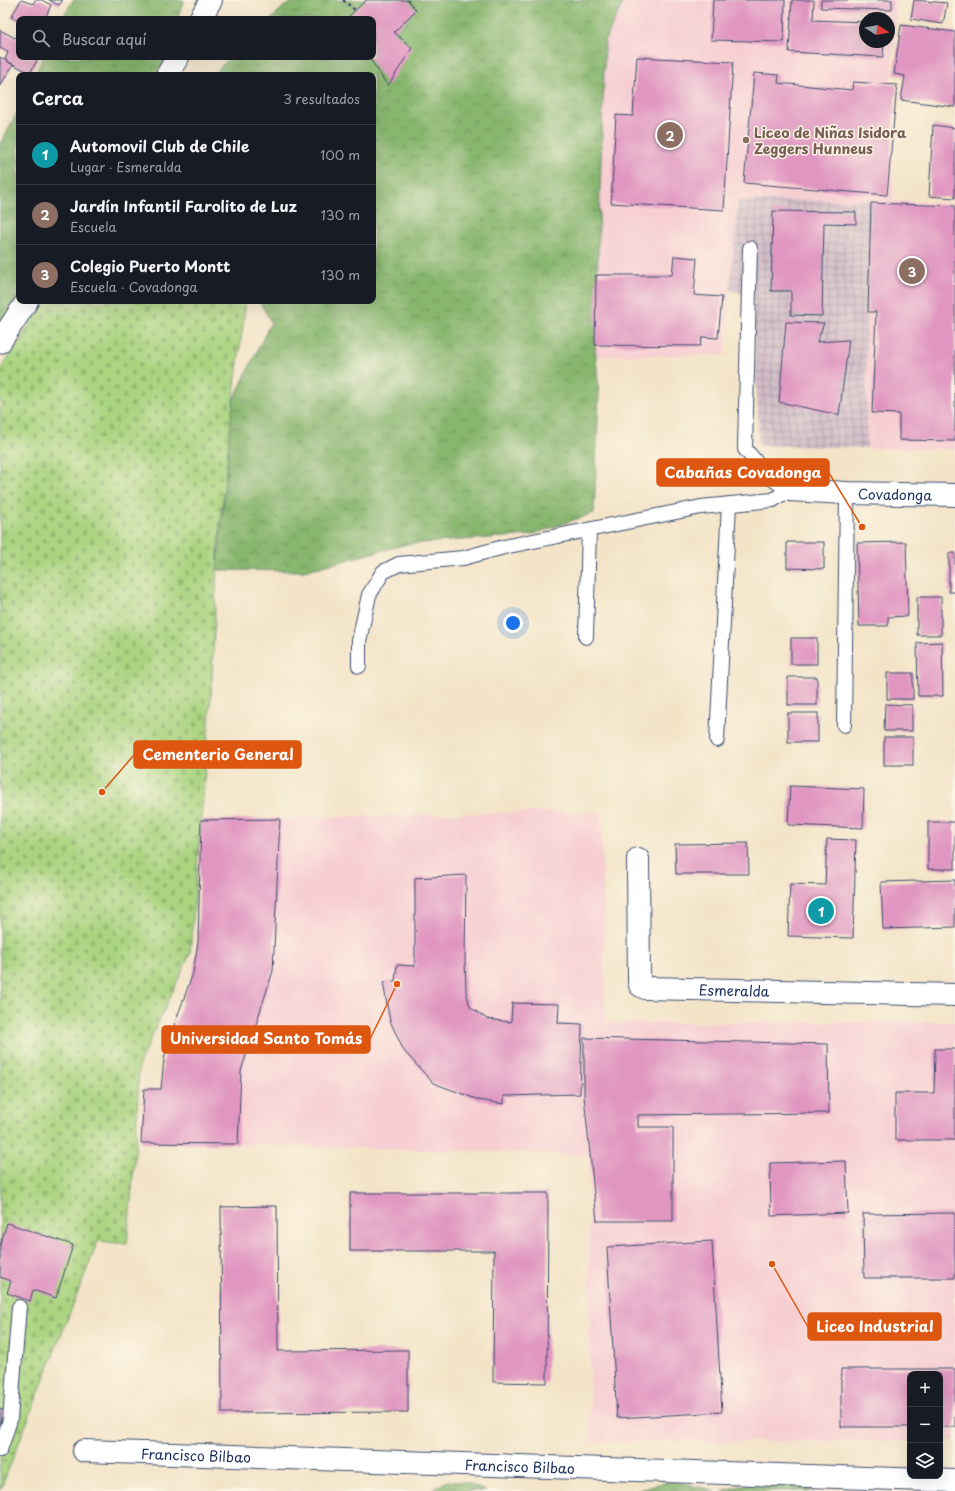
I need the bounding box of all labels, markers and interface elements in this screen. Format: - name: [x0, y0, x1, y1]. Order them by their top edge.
- north arrow: [859, 12, 895, 48]
- search box: [16, 16, 376, 60]
- icon: search: [30, 27, 52, 49]
- text: Buscar aquí: [62, 27, 146, 50]
- text: Cerca: [32, 85, 83, 111]
- text: 3 resultados: [283, 89, 360, 108]
- pin: 2: [657, 120, 683, 150]
- place label: Liceo de Niñas Isidora Zeggers Hunneus: [754, 122, 907, 159]
- text: Automovil Club de Chile: [70, 134, 249, 157]
- marker: Liceo de Niñas Isidora Zeggers Hunneus: [741, 135, 751, 145]
- text: 1: [42, 145, 48, 164]
- text: 100 m: [320, 145, 360, 164]
- text: Lugar · Esmeralda: [70, 157, 182, 176]
- text: Jardín Infantil Farolito de Luz: [70, 194, 297, 217]
- text: 2: [40, 205, 50, 224]
- text: 130 m: [321, 205, 360, 224]
- text: Escuela: [70, 217, 117, 236]
- text: Colegio Puerto Montt: [70, 254, 230, 277]
- pin: 3: [899, 256, 925, 286]
- text: 3: [41, 265, 49, 284]
- text: 130 m: [321, 265, 360, 284]
- text: Escuela · Covadonga: [70, 277, 198, 296]
- callout: Cabañas Covadonga: [657, 459, 829, 486]
- text: Cabañas Covadonga: [664, 460, 822, 483]
- street label: Covadonga: [858, 483, 933, 505]
- your location: [503, 613, 523, 633]
- callout: Cementerio General: [134, 741, 301, 768]
- text: Cementerio General: [142, 742, 294, 765]
- pin: 1: [808, 896, 834, 926]
- street label: Esmeralda: [699, 979, 770, 1001]
- callout: Universidad Santo Tomás: [162, 1026, 370, 1053]
- text: Universidad Santo Tomás: [170, 1026, 362, 1049]
- callout: Liceo Industrial: [808, 1313, 941, 1340]
- text: Liceo Industrial: [816, 1314, 934, 1337]
- map controls: [907, 1371, 943, 1479]
- button: +: [907, 1371, 943, 1407]
- button: −: [907, 1407, 943, 1443]
- street label: Francisco Bilbao: [141, 1442, 252, 1467]
- button: layers: [907, 1443, 943, 1479]
- street label: Francisco Bilbao: [464, 1454, 575, 1478]

